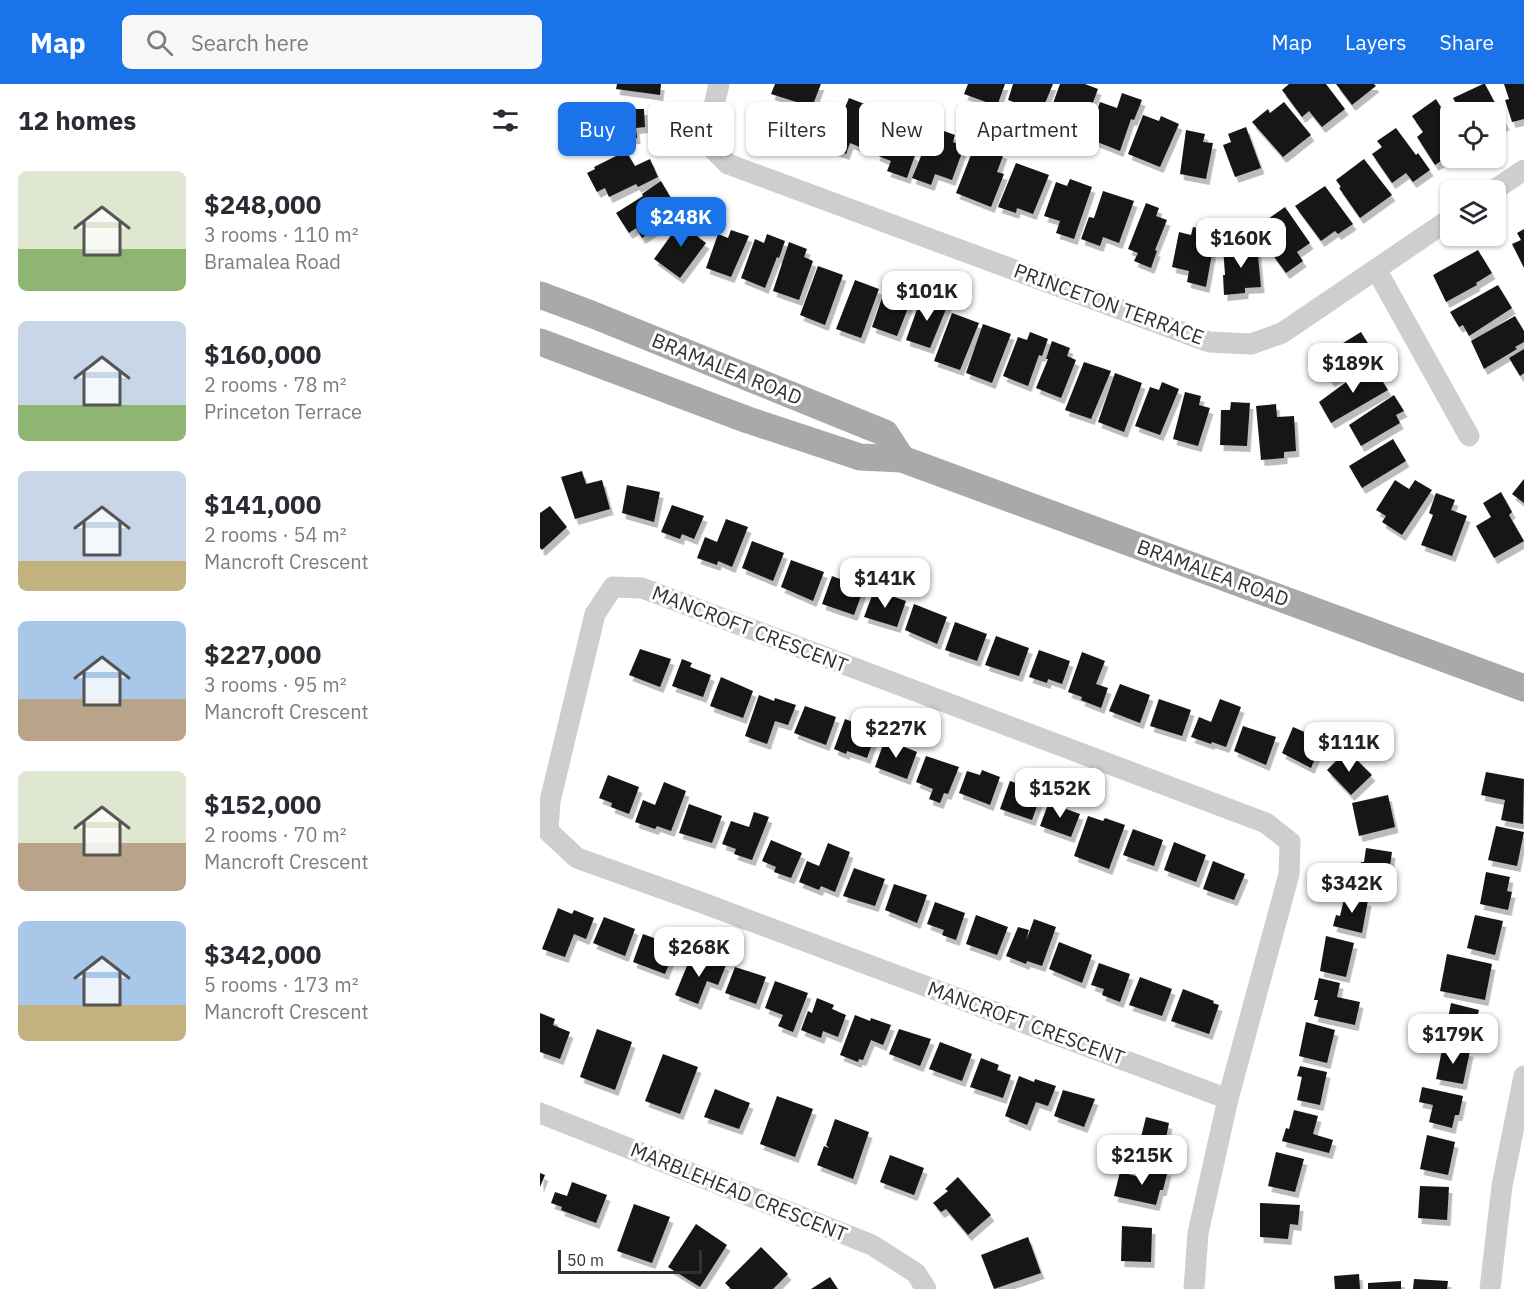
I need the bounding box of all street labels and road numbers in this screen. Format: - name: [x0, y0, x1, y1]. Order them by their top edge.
- street label: PRINCETON TERRACE: [1010, 257, 1208, 351]
- street label: BRAMALEA ROAD: [648, 326, 806, 411]
- street label: BRAMALEA ROAD: [1134, 533, 1293, 613]
- street label: MANCROFT CRESCENT: [648, 579, 852, 678]
- street label: MANCROFT CRESCENT: [924, 974, 1128, 1071]
- street label: MARBLEHEAD CRESCENT: [627, 1136, 852, 1247]

